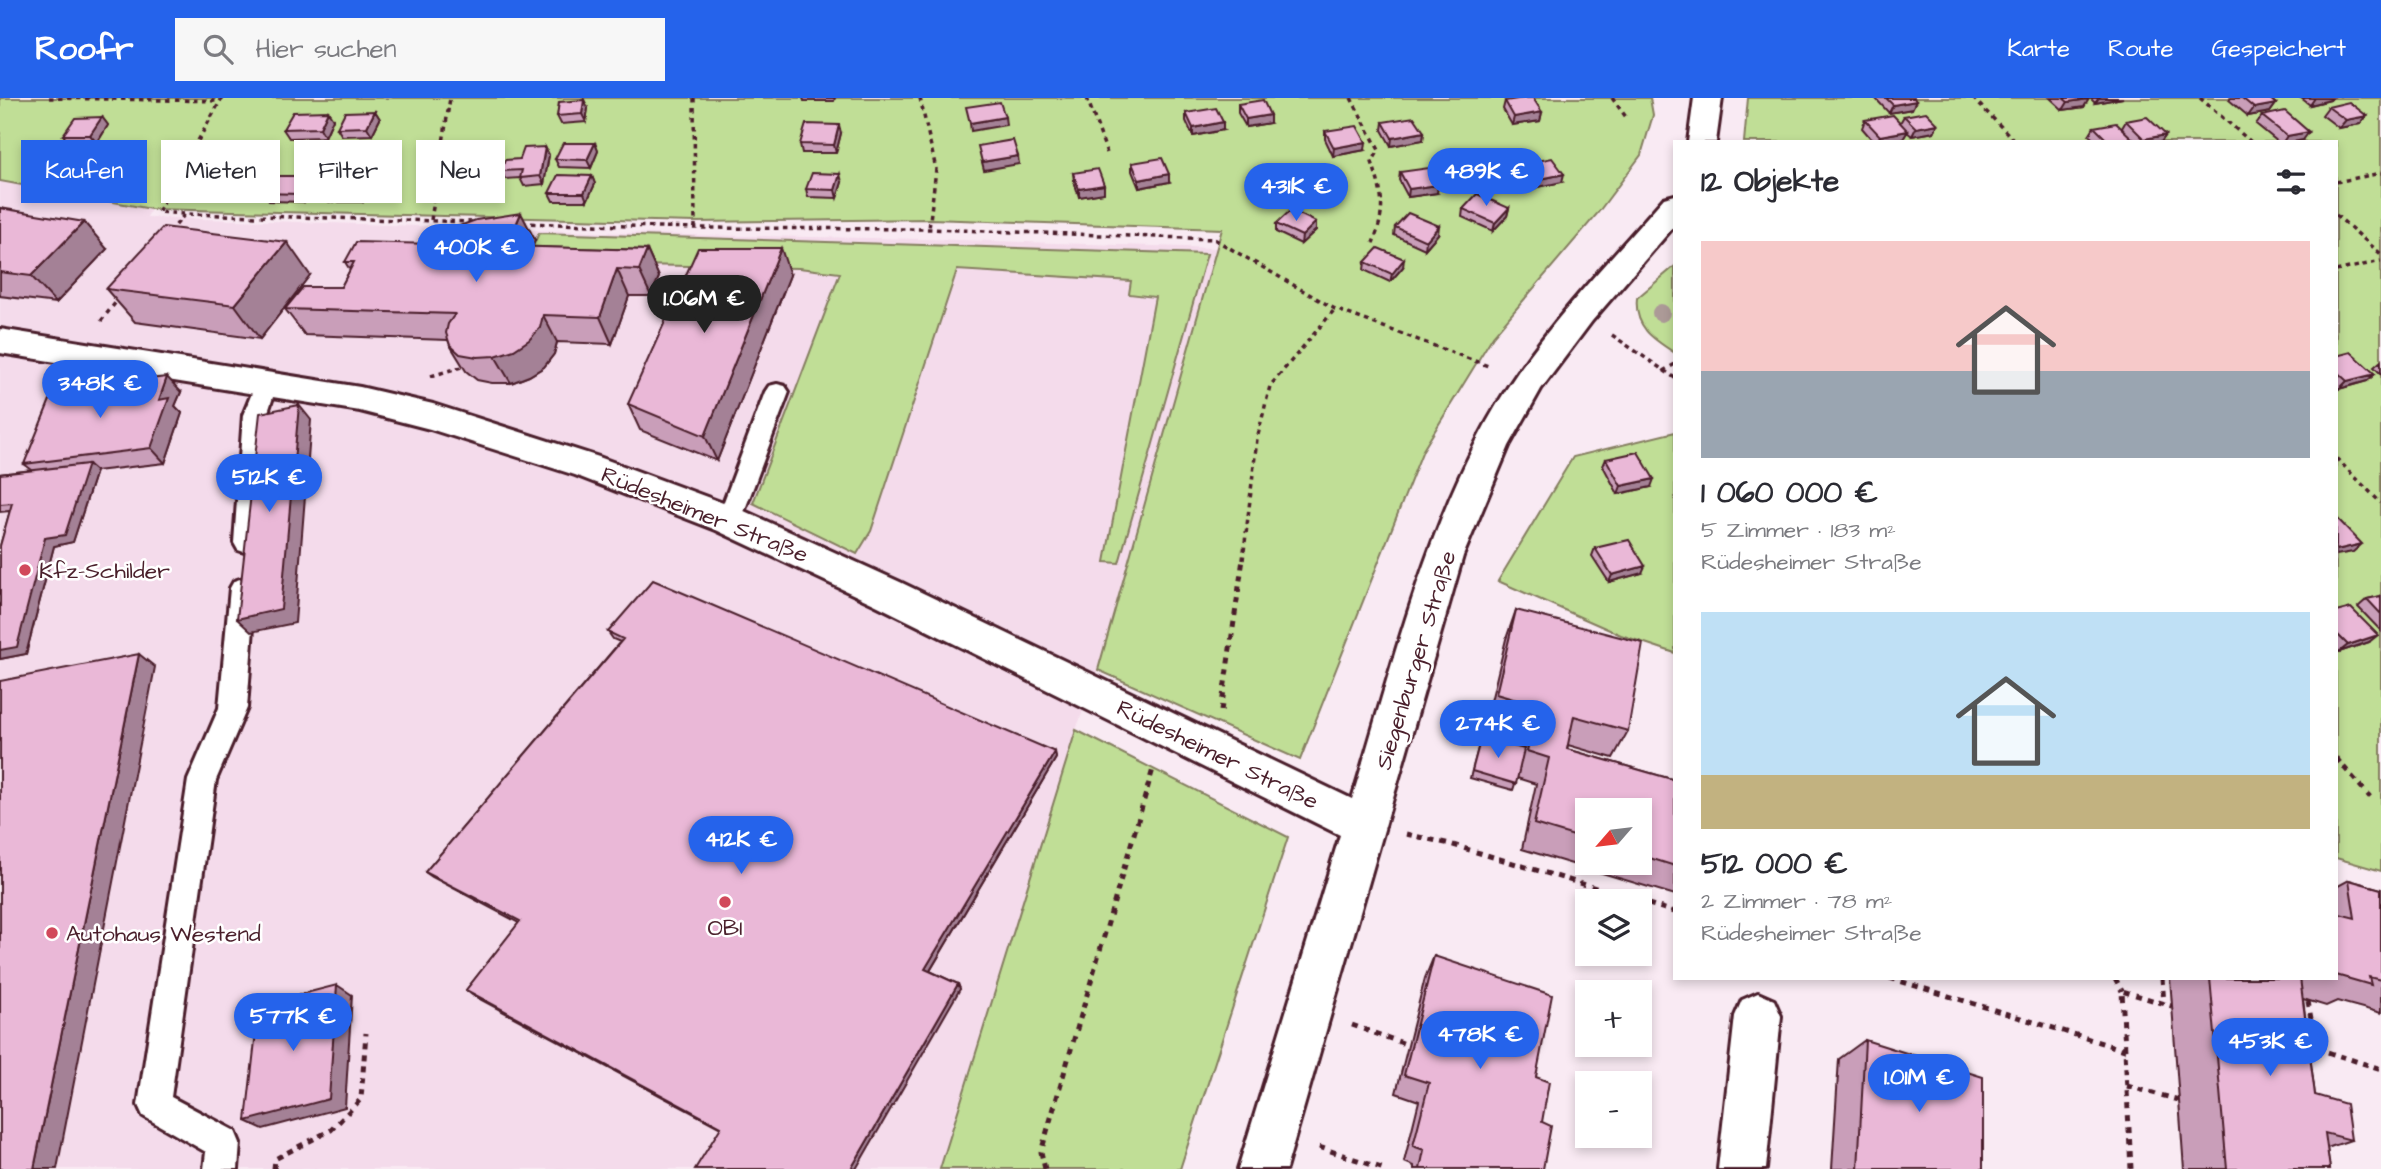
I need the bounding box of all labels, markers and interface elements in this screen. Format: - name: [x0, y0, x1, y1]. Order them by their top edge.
- search box: [175, 18, 665, 81]
- text: Roofr: [35, 26, 133, 72]
- icon: search: [199, 30, 237, 68]
- text: Hier suchen: [255, 31, 397, 67]
- text: Karte: [2007, 32, 2070, 66]
- text: Route: [2108, 32, 2173, 66]
- text: Gespeichert: [2211, 32, 2346, 66]
- chip: Kaufen: [21, 140, 147, 203]
- chip: Mieten: [161, 140, 280, 203]
- chip: Filter: [294, 140, 402, 203]
- chip: Neu: [416, 140, 505, 203]
- pin: 489K €: [1429, 148, 1543, 208]
- text: 489K €: [1443, 155, 1529, 187]
- text: 12 Objekte: [1701, 161, 1839, 203]
- icon: filters: [2272, 163, 2310, 201]
- pin: 431K €: [1239, 164, 1353, 223]
- text: 431K €: [1260, 170, 1332, 202]
- pin: 400K €: [419, 225, 533, 284]
- text: 400K €: [433, 231, 519, 263]
- pin: 1.06M €: [639, 275, 769, 335]
- text: 1.06M €: [663, 282, 745, 314]
- icon: home: [1943, 287, 2069, 413]
- pin: 348K €: [43, 360, 157, 420]
- text: 348K €: [58, 367, 142, 399]
- pin: 512K €: [212, 454, 326, 514]
- street label: Rüdesheimer Straße: [596, 459, 813, 571]
- text: 512K €: [232, 461, 306, 493]
- text: 1 060 000 €: [1701, 472, 1878, 514]
- text: 5 Zimmer · 183 m²: [1701, 514, 1896, 546]
- text: Rüdesheimer Straße: [1701, 546, 1922, 578]
- street label: Siegenburger Straße: [1367, 547, 1465, 774]
- place label: Kfz-Schilder: [39, 555, 170, 587]
- marker: Kfz-Schilder: [17, 562, 33, 578]
- icon: home: [1943, 658, 2069, 784]
- street label: Rüdesheimer Straße: [1111, 692, 1324, 818]
- pin: 274K €: [1441, 700, 1555, 760]
- text: 274K €: [1456, 707, 1540, 739]
- north arrow: [1575, 798, 1652, 875]
- map controls: [1575, 798, 1652, 1148]
- pin: 412K €: [684, 816, 798, 876]
- text: 412K €: [704, 823, 778, 855]
- text: 512 000 €: [1701, 843, 1848, 885]
- text: 2 Zimmer · 78 m²: [1701, 885, 1892, 917]
- button: layers: [1575, 889, 1652, 966]
- marker: OBI: [717, 894, 733, 910]
- place label: OBI: [707, 912, 743, 944]
- text: Rüdesheimer Straße: [1701, 917, 1922, 949]
- place label: Autohaus Westend: [66, 918, 261, 950]
- marker: Autohaus Westend: [44, 925, 60, 941]
- button: +: [1575, 980, 1652, 1057]
- pin: 577K €: [236, 993, 350, 1053]
- text: 577K €: [250, 1000, 336, 1032]
- pin: 478K €: [1423, 1012, 1537, 1071]
- text: 478K €: [1437, 1018, 1523, 1050]
- pin: 453K €: [2213, 1018, 2327, 1078]
- text: 453K €: [2227, 1025, 2313, 1057]
- pin: 1.01M €: [1854, 1054, 1984, 1114]
- text: 1.01M €: [1884, 1061, 1954, 1093]
- button: −: [1575, 1071, 1652, 1148]

